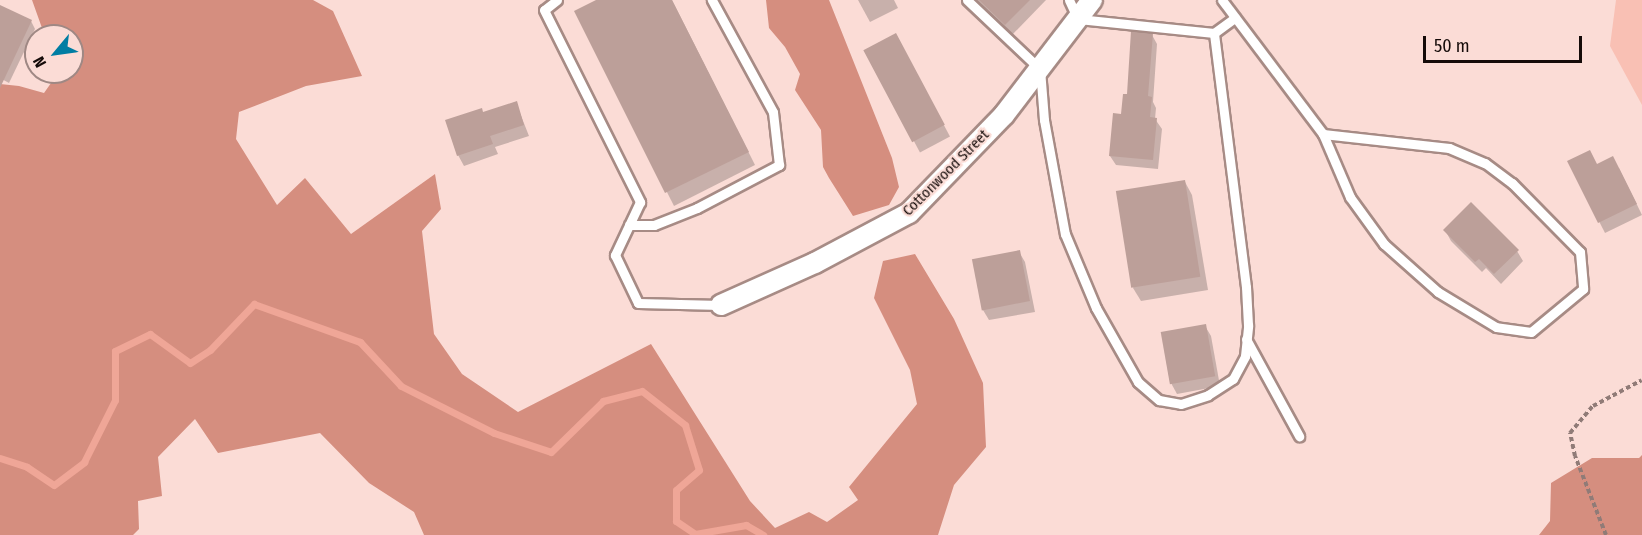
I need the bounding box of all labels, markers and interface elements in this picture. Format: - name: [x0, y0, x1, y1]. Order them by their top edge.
- north arrow: [24, 24, 84, 84]
- scale bar: [1426, 24, 1585, 62]
- text: 50 m: [1434, 35, 1470, 57]
- text: N: [29, 53, 50, 71]
- street label: Cottonwood Street: [899, 126, 993, 220]

